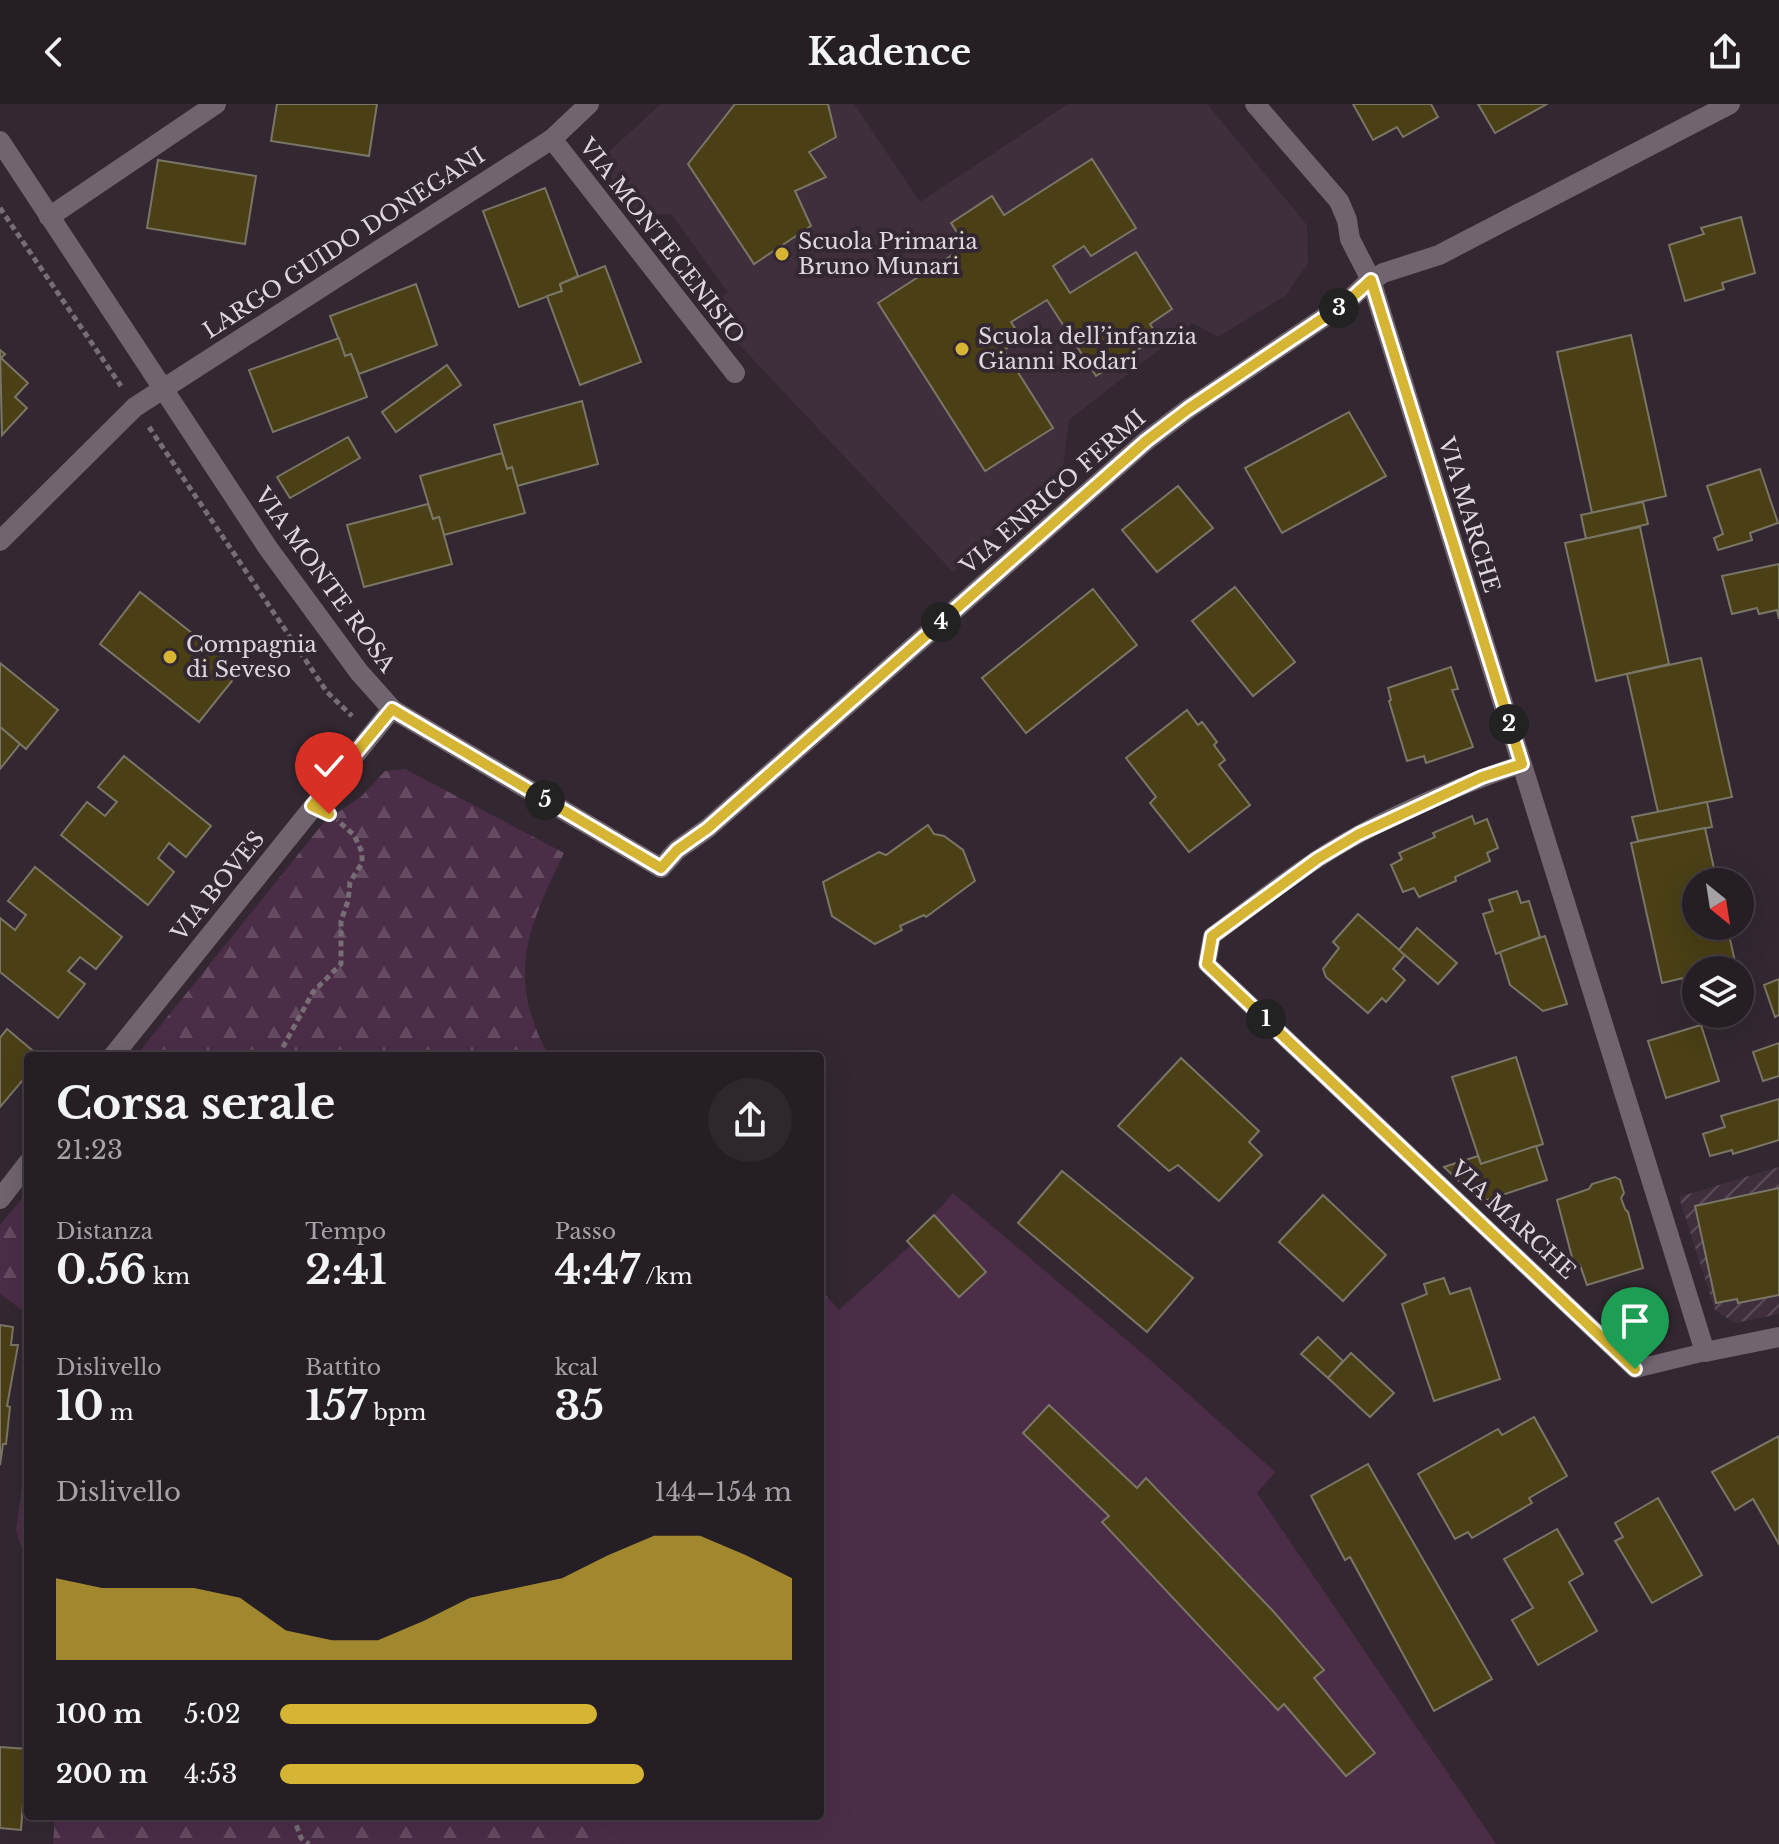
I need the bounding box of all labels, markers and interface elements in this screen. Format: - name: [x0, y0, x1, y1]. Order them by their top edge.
- icon: back: [32, 30, 76, 74]
- text: Kadence: [808, 30, 971, 75]
- icon: share: [1703, 30, 1747, 74]
- street label: VIA MONTECENISIO: [573, 132, 750, 349]
- street label: LARGO GUIDO DONEGANI: [198, 142, 490, 344]
- place label: Scuola Primaria Bruno Munari: [798, 228, 978, 280]
- marker: Scuola Primaria Bruno Munari: [773, 245, 791, 263]
- pin: 3: [1319, 288, 1359, 328]
- text: 3: [1332, 294, 1346, 321]
- place label: Scuola dell’infanzia Gianni Rodari: [978, 323, 1198, 375]
- marker: Scuola dell’infanzia Gianni Rodari: [953, 340, 971, 358]
- street label: VIA ENRICO FERMI: [954, 404, 1151, 581]
- street label: VIA MARCHE: [1432, 433, 1505, 596]
- street label: VIA MONTE ROSA: [248, 482, 402, 678]
- pin: 4: [921, 602, 961, 642]
- text: 4: [934, 608, 948, 635]
- place label: Compagnia di Seveso: [186, 631, 318, 683]
- marker: Compagnia di Seveso: [161, 648, 179, 666]
- pin: 2: [1489, 704, 1529, 744]
- text: 2: [1502, 710, 1516, 737]
- pin: [295, 732, 363, 814]
- icon: check: [307, 744, 351, 788]
- pin: 5: [525, 780, 565, 820]
- text: 5: [538, 786, 552, 813]
- street label: VIA BOVES: [165, 826, 270, 947]
- north arrow: [1682, 868, 1754, 940]
- map controls: [1682, 868, 1754, 1028]
- button: layers: [1682, 956, 1754, 1028]
- pin: 1: [1246, 999, 1286, 1039]
- text: 1: [1261, 1005, 1271, 1032]
- text: Corsa serale: [56, 1076, 335, 1131]
- button: share: [708, 1078, 792, 1162]
- text: 21:23: [56, 1134, 123, 1166]
- street label: VIA MARCHE: [1444, 1155, 1581, 1285]
- text: Distanza: [56, 1218, 153, 1245]
- text: Tempo: [305, 1218, 386, 1245]
- text: Passo: [555, 1218, 616, 1245]
- text: 0.56: [56, 1245, 147, 1295]
- text: 2:41: [305, 1245, 387, 1295]
- text: 4:47: [555, 1245, 640, 1295]
- text: km: [147, 1263, 190, 1290]
- text: /km: [640, 1263, 693, 1290]
- pin: [1601, 1287, 1669, 1369]
- icon: arrive: [1613, 1299, 1657, 1343]
- text: Dislivello: [56, 1354, 162, 1381]
- text: Battito: [305, 1354, 381, 1381]
- text: kcal: [555, 1354, 599, 1381]
- text: 10: [56, 1381, 104, 1431]
- text: 157: [305, 1381, 367, 1431]
- text: 35: [555, 1381, 604, 1431]
- text: m: [104, 1399, 134, 1426]
- text: bpm: [367, 1399, 426, 1426]
- text: Dislivello: [56, 1476, 181, 1508]
- text: 144–154 m: [654, 1476, 792, 1508]
- text: 100 m: [56, 1698, 142, 1730]
- text: 5:02: [184, 1698, 241, 1730]
- text: 200 m: [56, 1758, 148, 1790]
- text: 4:53: [184, 1758, 237, 1790]

